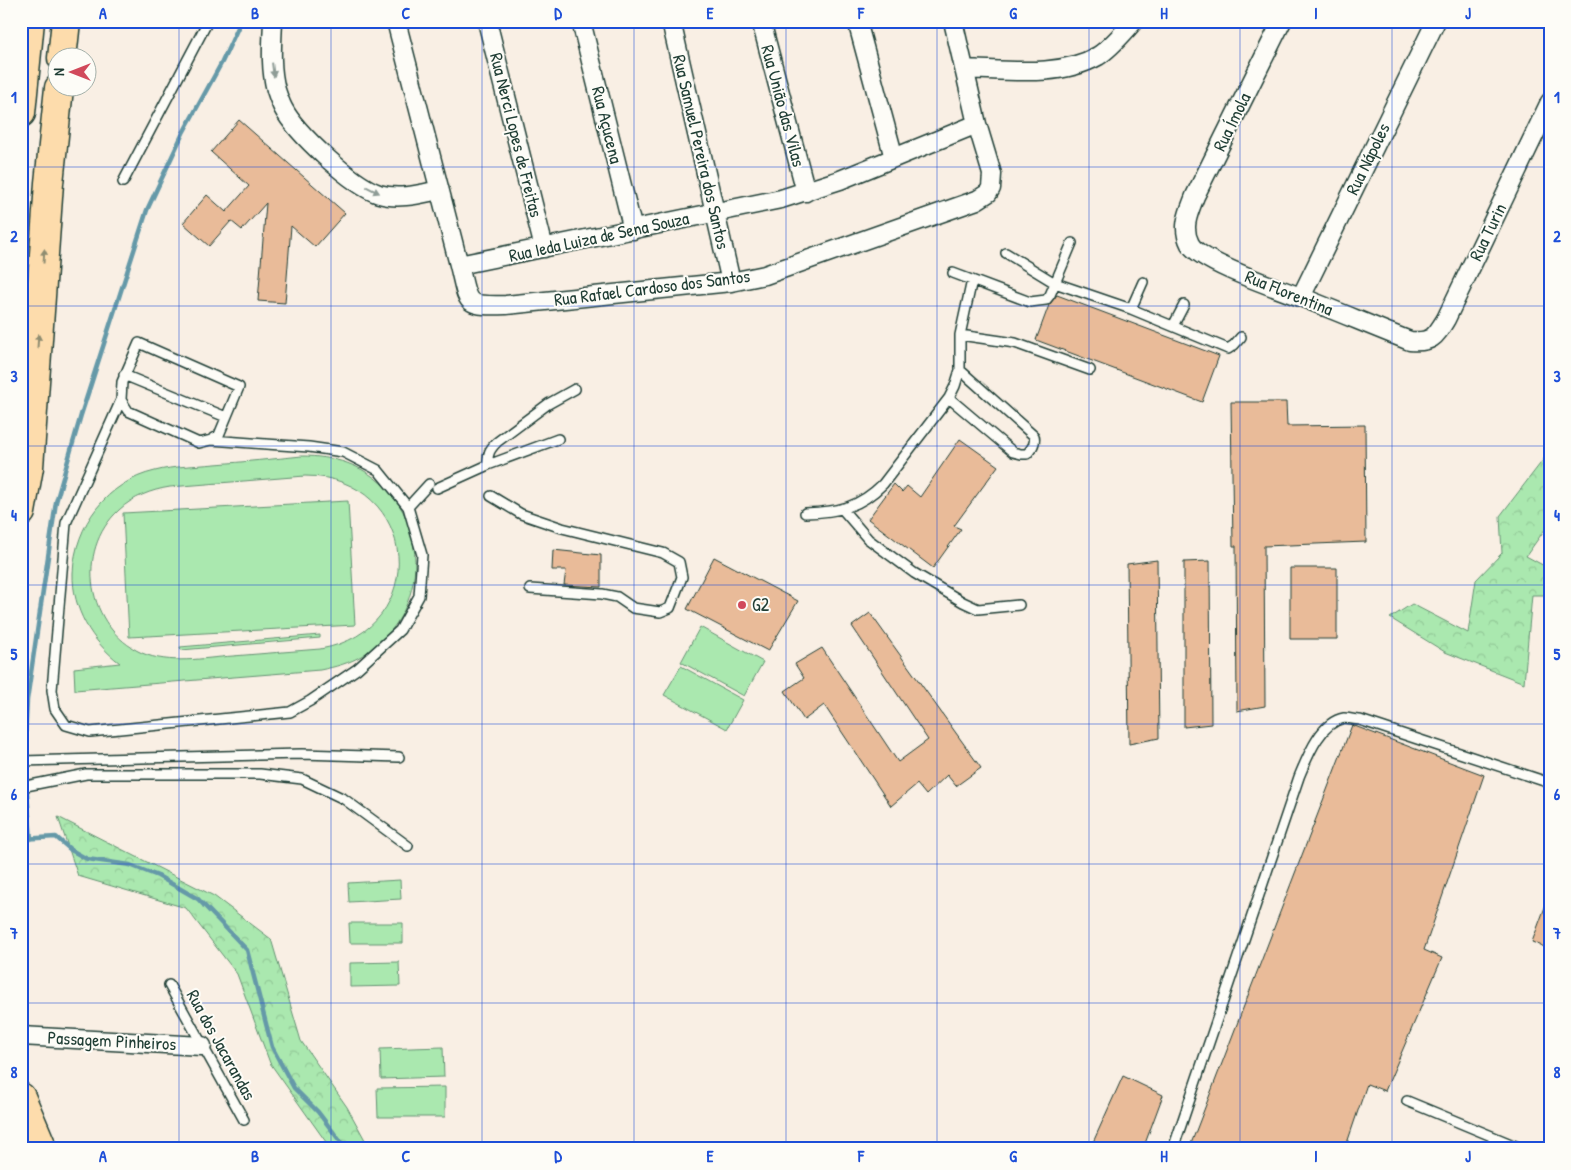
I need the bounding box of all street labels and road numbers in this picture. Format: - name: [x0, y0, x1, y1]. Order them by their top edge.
- street label: Rua União das Vilas: [755, 42, 812, 170]
- street label: Rua Nerci Lopes de Freitas: [484, 50, 549, 220]
- street label: Rua Samuel Pereira dos Santos: [667, 52, 736, 252]
- street label: Rua Açucena: [586, 84, 629, 166]
- street label: Rua Ímola: [1207, 88, 1256, 155]
- street label: Rua Nápoles: [1339, 119, 1396, 199]
- street label: Rua Turin: [1463, 199, 1512, 265]
- street label: Rua Ieda Luiza de Sena Souza: [507, 205, 691, 268]
- street label: Rua Rafael Cardoso dos Santos: [553, 263, 751, 312]
- street label: Rua Florentina: [1241, 264, 1337, 322]
- street label: Rua dos Jacarandas: [181, 985, 262, 1105]
- street label: Passagem Pinheiros: [47, 1025, 177, 1056]

